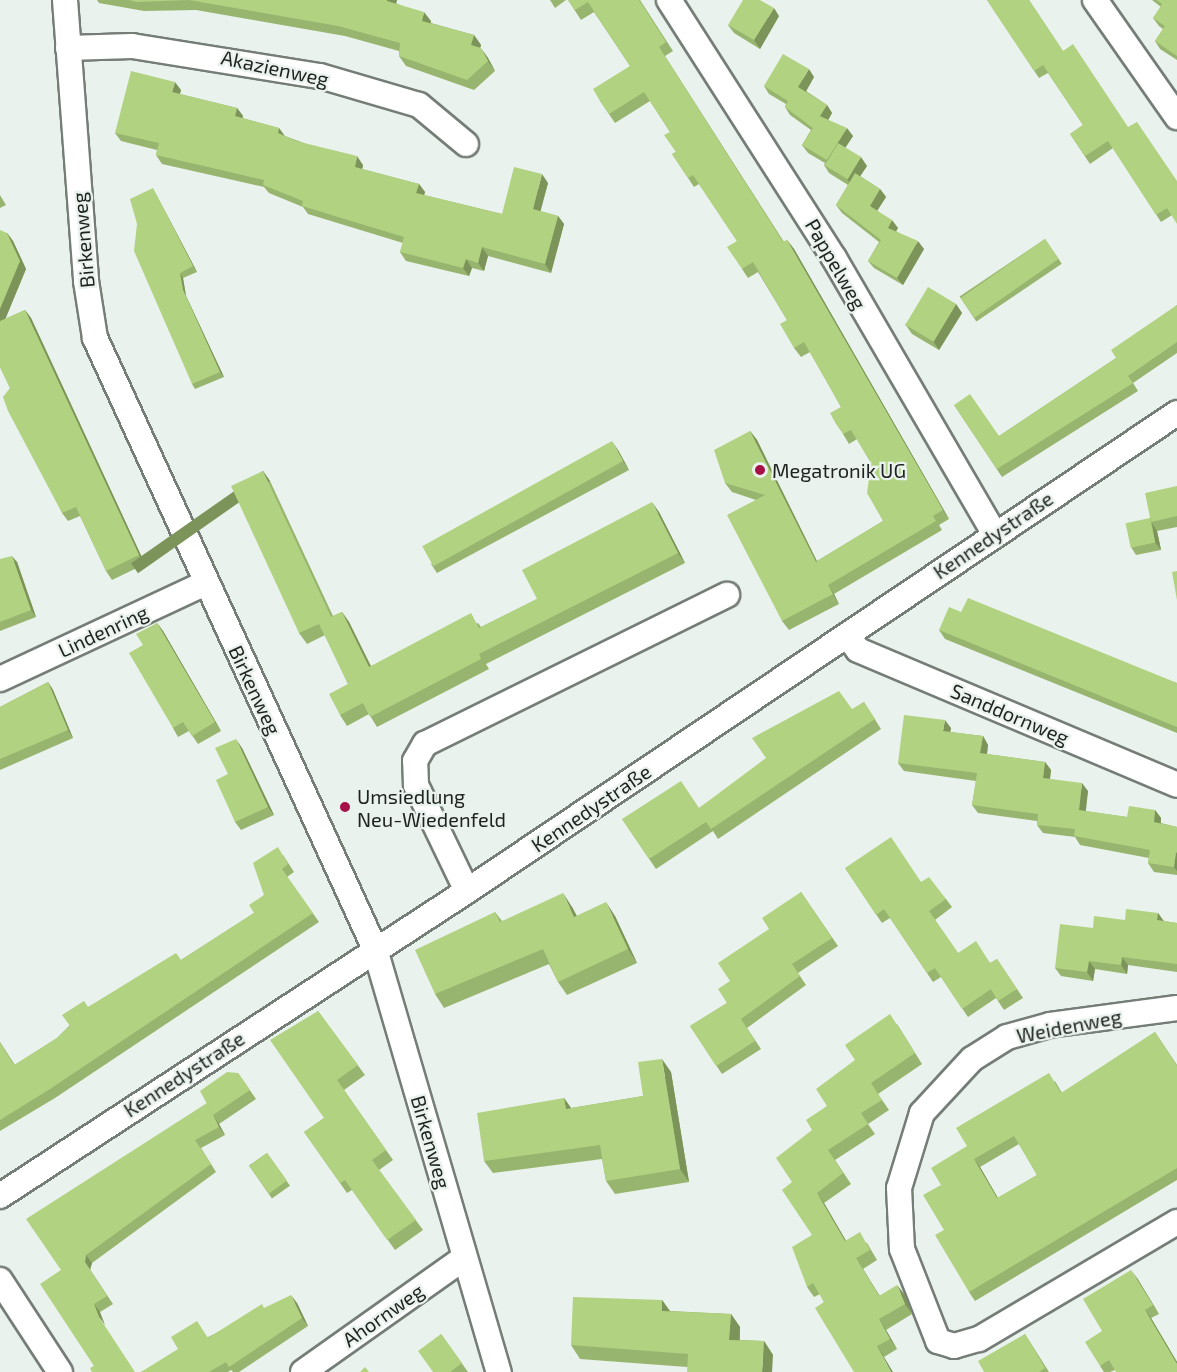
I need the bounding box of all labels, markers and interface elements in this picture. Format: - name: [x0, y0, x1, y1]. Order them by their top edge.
- street label: Akazienweg: [219, 45, 331, 91]
- street label: Birkenweg: [67, 191, 99, 289]
- street label: Pappelweg: [800, 214, 872, 314]
- place label: Megatronik UG: [772, 458, 906, 482]
- marker: Megatronik UG: [753, 463, 767, 477]
- street label: Kennedystraße: [929, 486, 1057, 584]
- street label: Lindenring: [54, 600, 152, 662]
- street label: Birkenweg: [224, 641, 286, 739]
- street label: Sanddornweg: [947, 678, 1073, 750]
- street label: Kennedystraße: [527, 759, 655, 857]
- place label: Umsiedlung Neu-Wiedenfeld: [357, 784, 506, 831]
- marker: Umsiedlung Neu-Wiedenfeld: [338, 800, 352, 814]
- street label: Weidenweg: [1014, 1004, 1124, 1048]
- street label: Kennedystraße: [119, 1026, 249, 1122]
- street label: Birkenweg: [406, 1093, 456, 1191]
- street label: Ahornweg: [338, 1278, 428, 1352]

